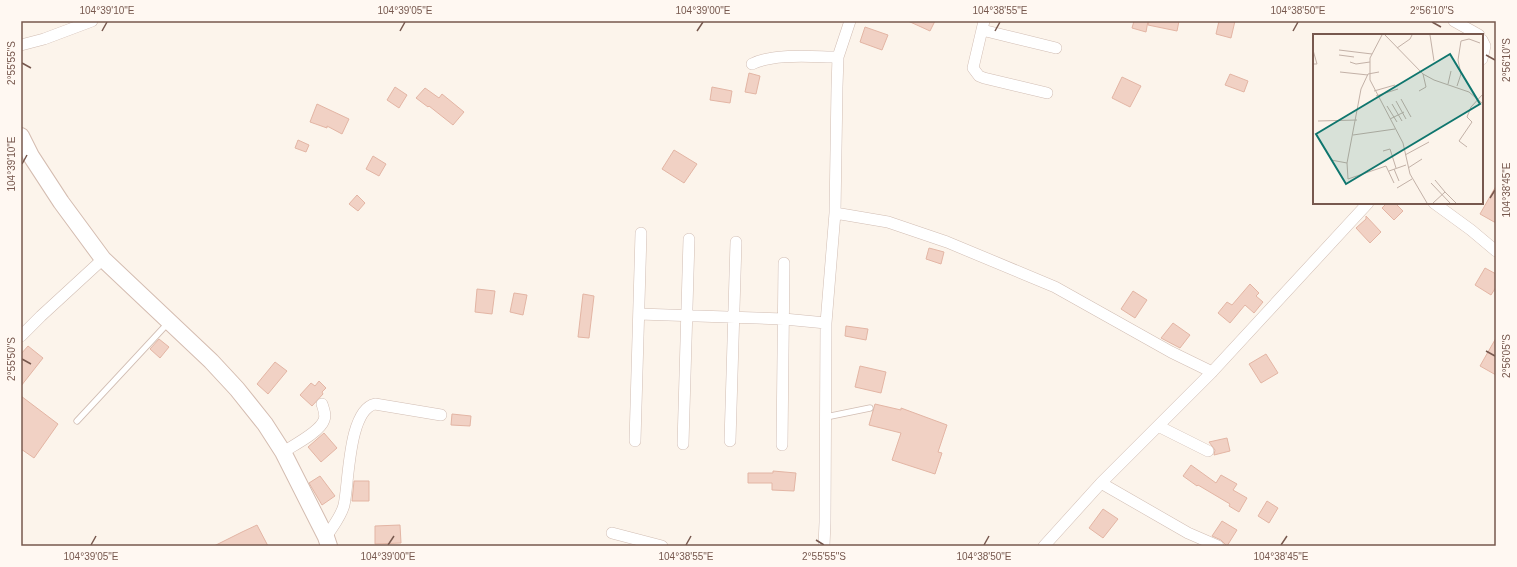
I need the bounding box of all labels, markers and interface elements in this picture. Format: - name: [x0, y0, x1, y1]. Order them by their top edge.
- text: 104°39'10"E: [79, 5, 135, 16]
- text: 104°39'05"E: [377, 5, 433, 16]
- text: 104°39'00"E: [675, 5, 731, 16]
- text: 104°38'55"E: [972, 5, 1028, 16]
- text: 104°38'50"E: [1270, 5, 1326, 16]
- text: 2°56'10"S: [1410, 5, 1454, 16]
- inset map: [1313, 34, 1483, 204]
- text: 2°56'10"S: [1501, 38, 1512, 82]
- text: 2°55'55"S: [6, 41, 17, 85]
- text: 104°39'10"E: [6, 136, 17, 192]
- text: 104°38'45"E: [1501, 162, 1512, 218]
- text: 2°56'05"S: [1501, 334, 1512, 378]
- text: 2°55'50"S: [6, 337, 17, 381]
- text: 104°39'05"E: [63, 551, 119, 562]
- text: 104°39'00"E: [360, 551, 416, 562]
- text: 104°38'55"E: [658, 551, 714, 562]
- text: 2°55'55"S: [802, 551, 846, 562]
- text: 104°38'50"E: [956, 551, 1012, 562]
- text: 104°38'45"E: [1253, 551, 1309, 562]

